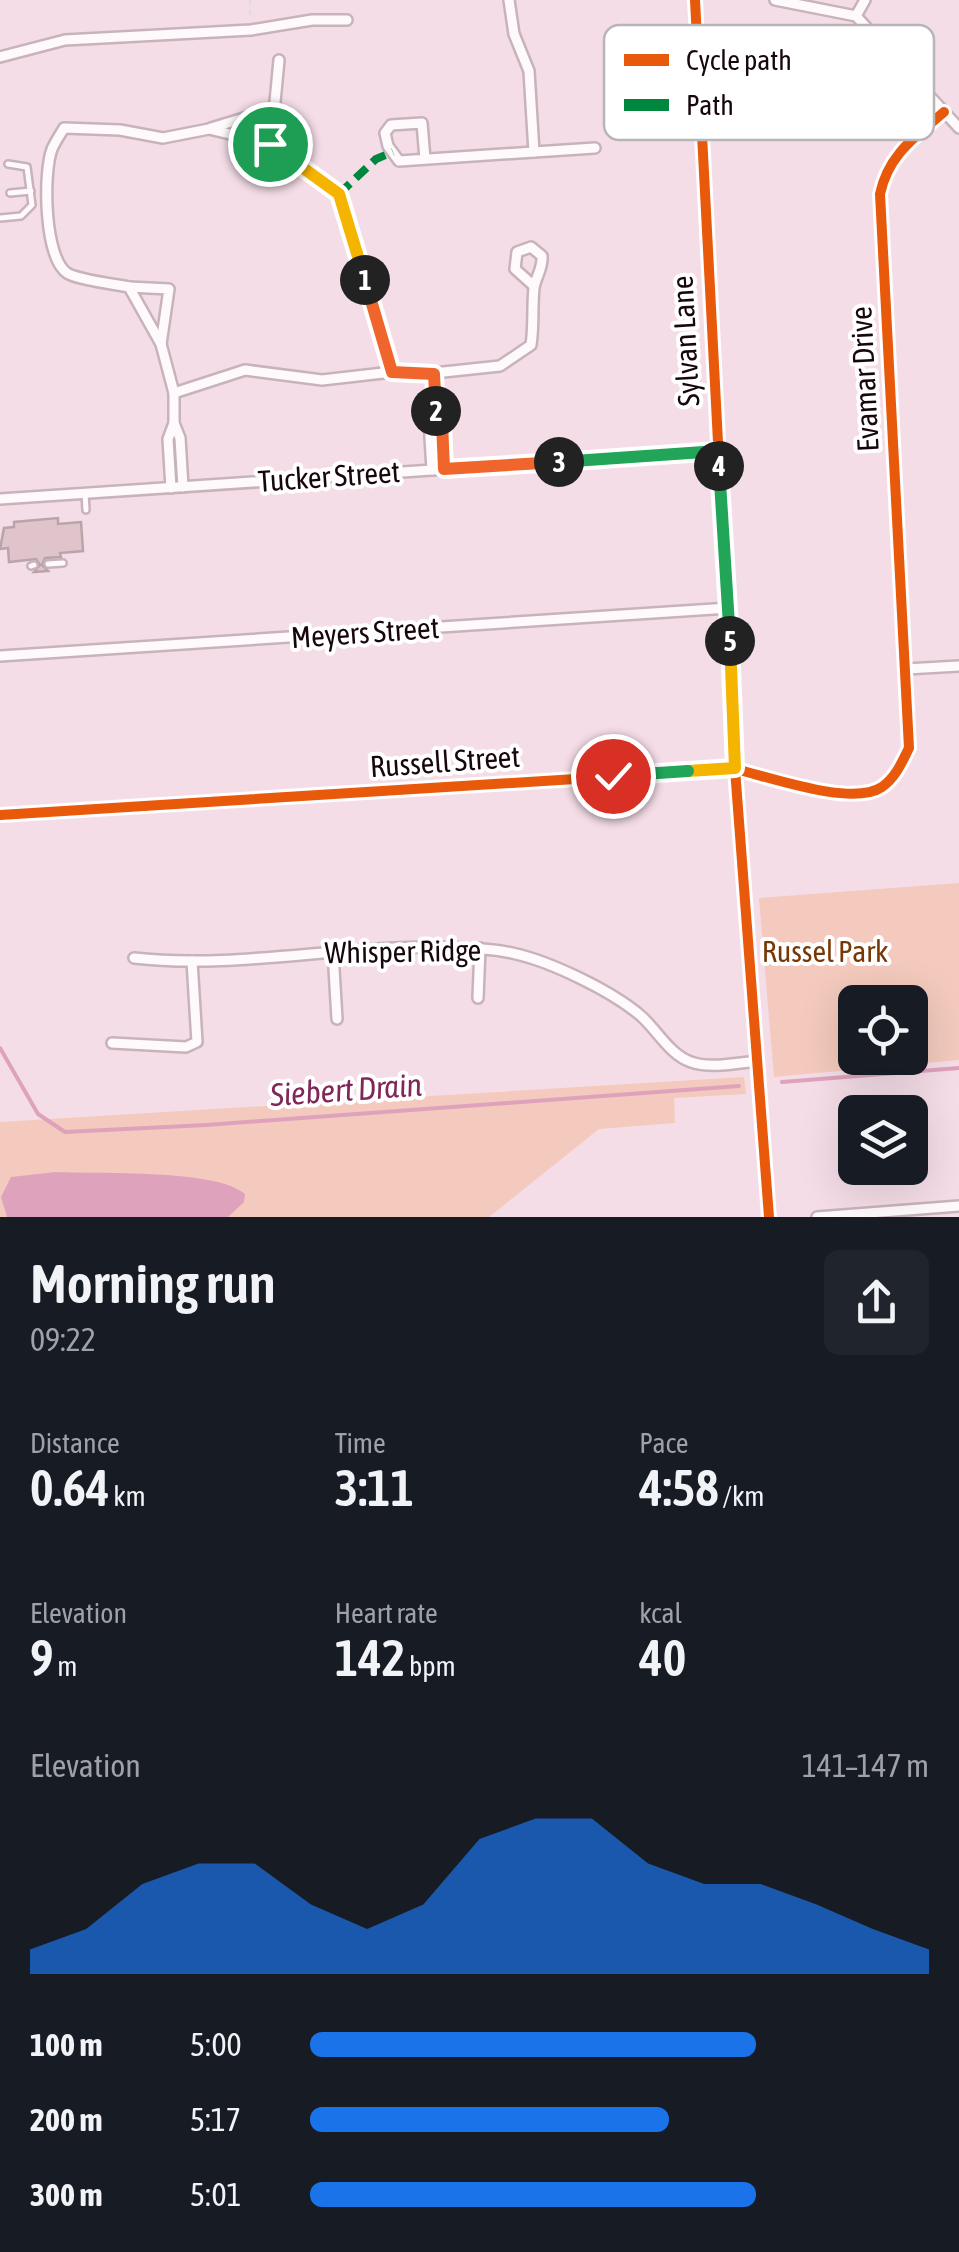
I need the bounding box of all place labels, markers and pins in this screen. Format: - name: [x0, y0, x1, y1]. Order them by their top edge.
- pin: [228, 102, 313, 187]
- pin: 1: [340, 255, 390, 305]
- pin: 2: [411, 386, 461, 436]
- pin: 3: [534, 437, 584, 487]
- pin: 4: [694, 441, 744, 491]
- pin: 5: [705, 616, 755, 666]
- pin: [571, 734, 656, 819]

